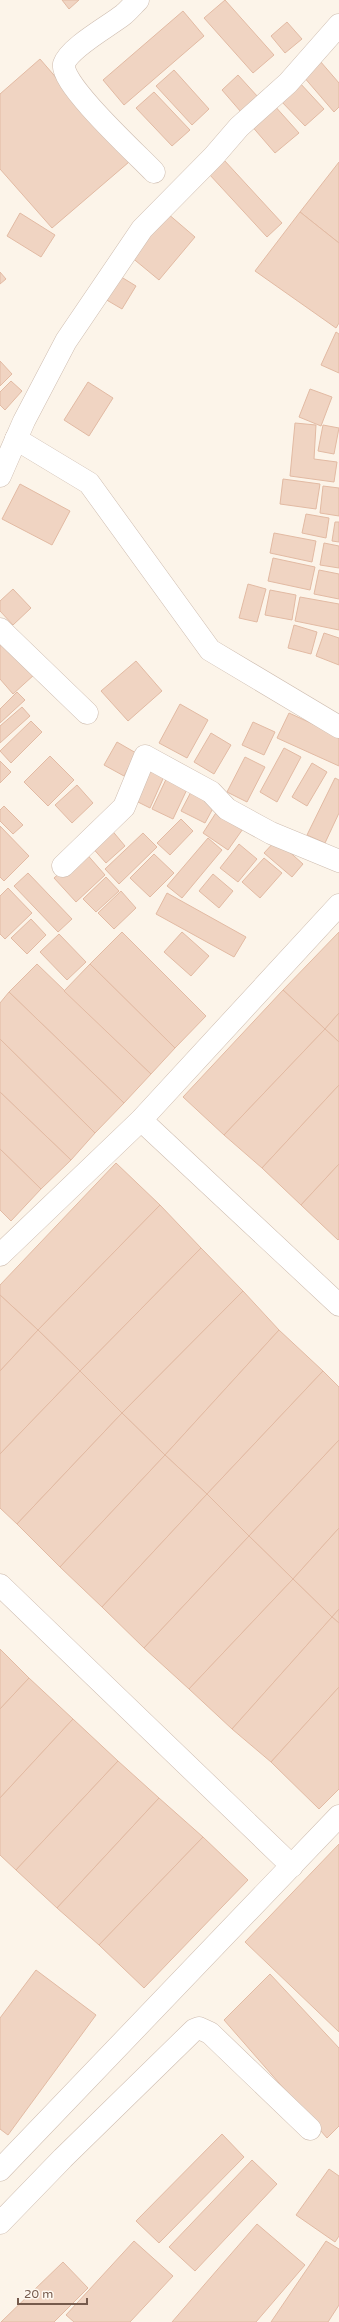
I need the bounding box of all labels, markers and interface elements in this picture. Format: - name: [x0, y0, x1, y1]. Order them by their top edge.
- scale bar: [18, 2280, 87, 2306]
- text: 20 m: [24, 2287, 53, 2301]

